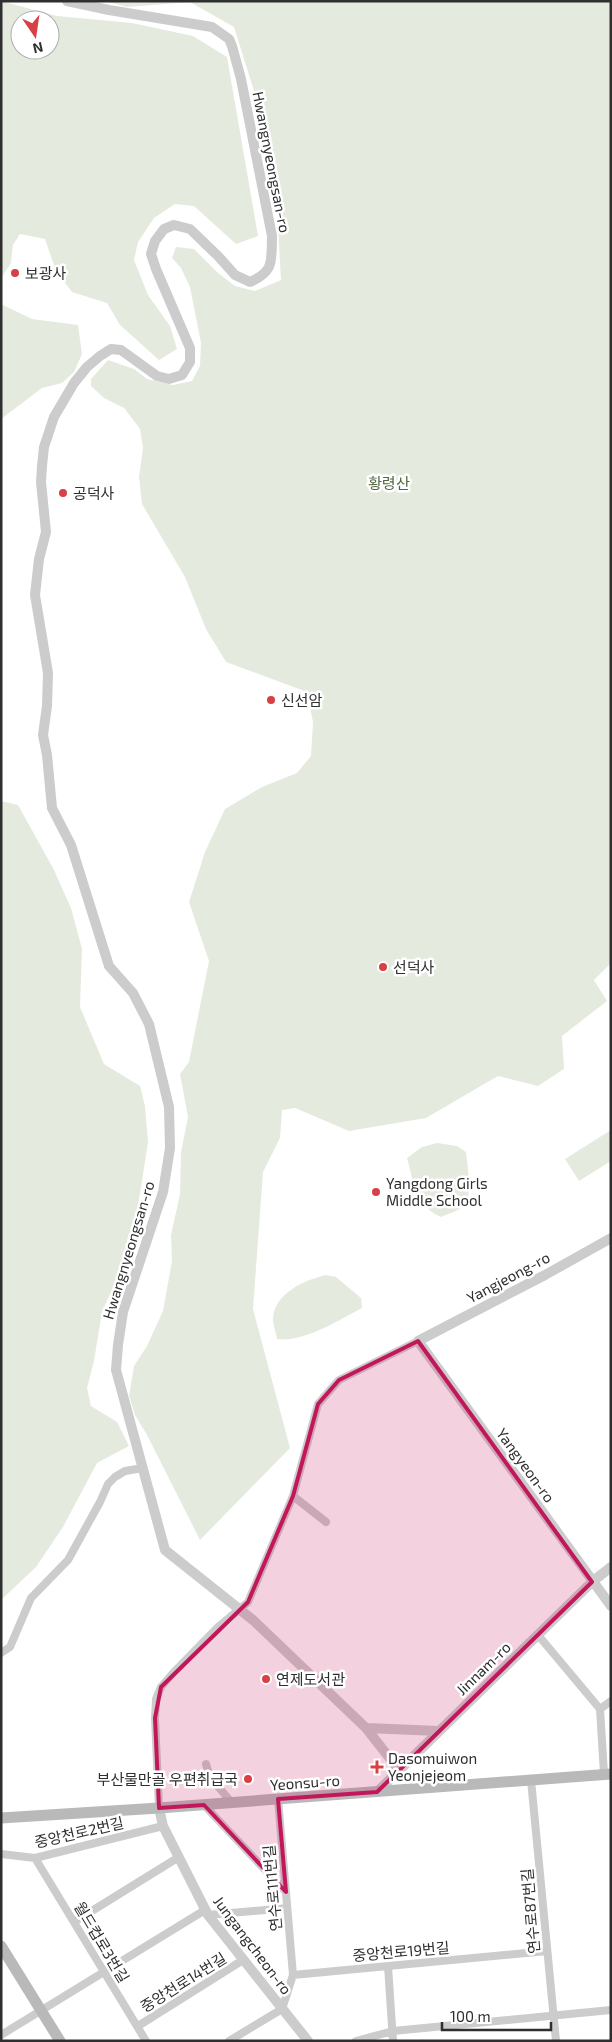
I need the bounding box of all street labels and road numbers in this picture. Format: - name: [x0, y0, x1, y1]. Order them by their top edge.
- street label: Hwangnyeongsan-ro: [249, 90, 295, 234]
- street label: Hwangnyeongsan-ro: [98, 1179, 158, 1321]
- street label: Yangjeong-ro: [463, 1248, 553, 1307]
- street label: Yangyeon-ro: [493, 1424, 559, 1506]
- street label: Jinnam-ro: [452, 1638, 514, 1698]
- street label: Yeonsu-ro: [269, 1771, 341, 1793]
- street label: 중앙천로2번길: [33, 1813, 125, 1851]
- street label: 연수로111번길: [259, 1844, 285, 1932]
- street label: 연수로87번길: [517, 1867, 543, 1955]
- street label: Jungangcheon-ro: [210, 1892, 296, 1998]
- street label: 월드컵로3번길: [71, 1898, 133, 1986]
- street label: 중앙천로19번길: [352, 1938, 450, 1964]
- street label: 중앙천로14번길: [137, 1948, 229, 2016]

